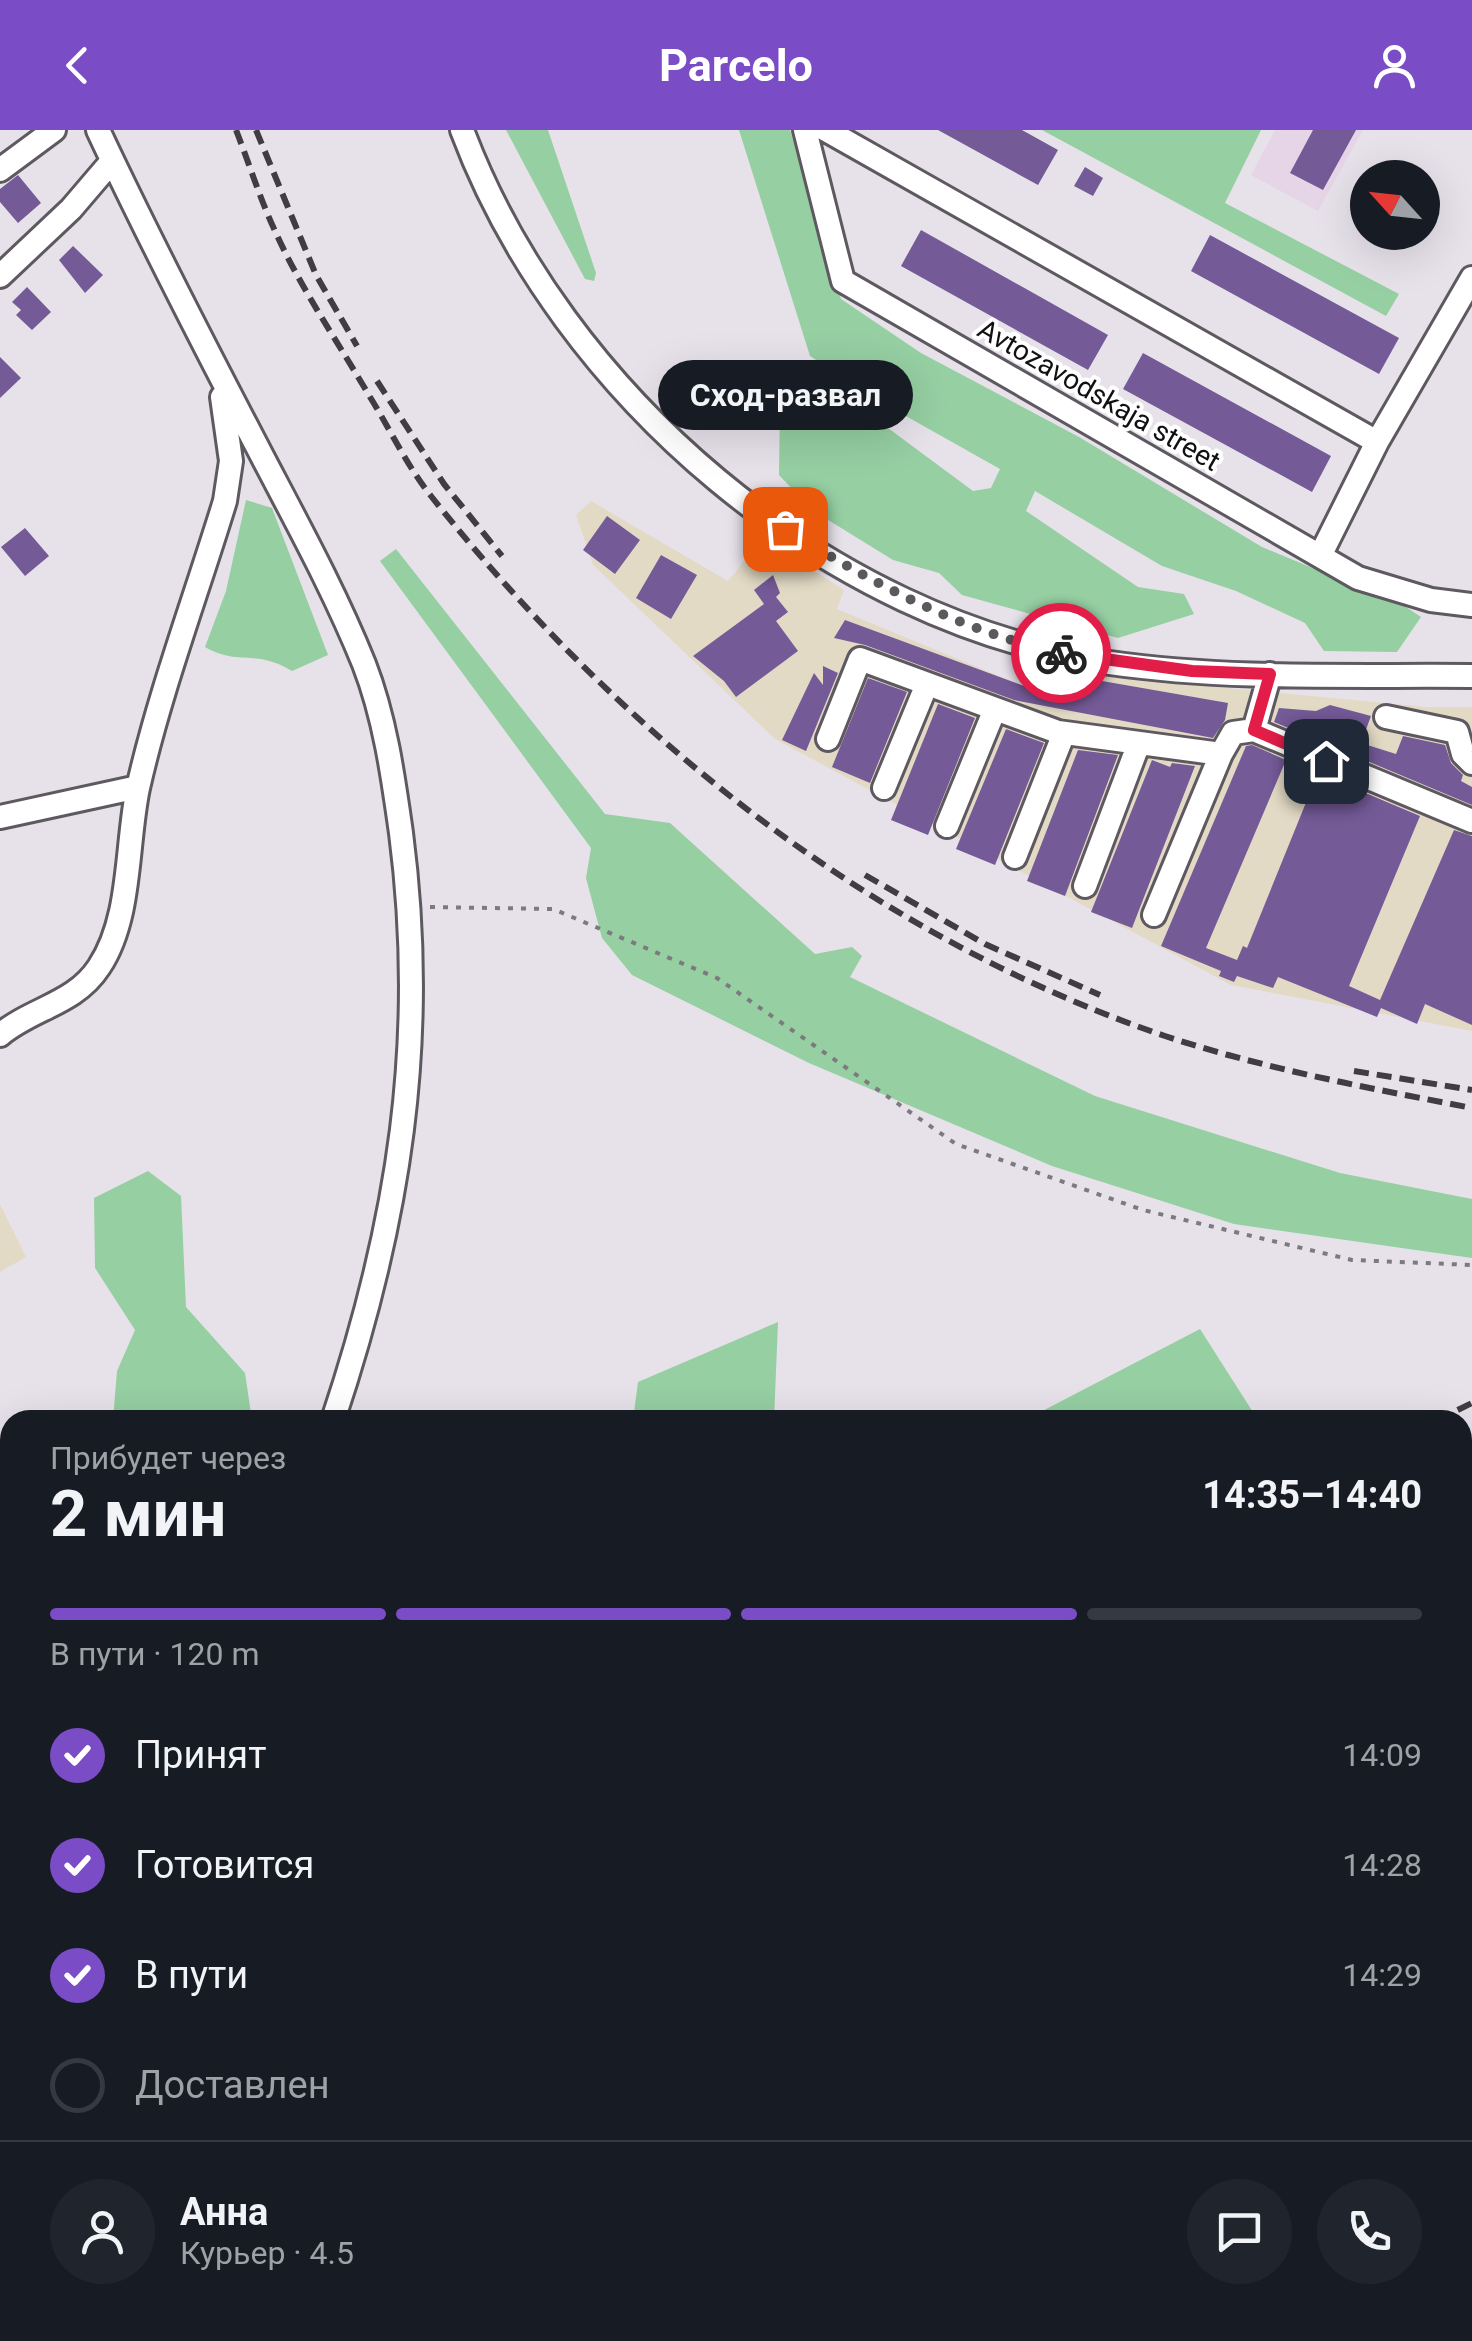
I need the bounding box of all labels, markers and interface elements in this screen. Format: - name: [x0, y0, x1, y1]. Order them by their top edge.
- icon: back: [50, 38, 105, 93]
- icon: person: [1367, 38, 1422, 93]
- text: Parcelo: [659, 39, 813, 92]
- north arrow: [1350, 160, 1440, 250]
- map controls: [1350, 160, 1440, 250]
- street label: Avtozavodskaja street: [972, 312, 1226, 478]
- callout: Сход-развал: [658, 359, 912, 429]
- text: Сход-развал: [690, 376, 881, 414]
- pin: [743, 487, 828, 572]
- icon: bag: [758, 502, 813, 557]
- courier: [1011, 603, 1111, 703]
- icon: bike: [1034, 626, 1089, 681]
- pin: [1284, 719, 1369, 804]
- icon: home: [1299, 734, 1354, 789]
- text: Прибудет через: [50, 1439, 286, 1477]
- text: 14:35–14:40: [1202, 1473, 1422, 1517]
- text: 2 мин: [50, 1476, 226, 1552]
- text: В пути · 120 m: [50, 1635, 260, 1673]
- icon: check: [50, 1728, 105, 1783]
- text: Принят: [135, 1733, 266, 1777]
- text: 14:09: [1342, 1736, 1422, 1774]
- icon: check: [50, 1838, 105, 1893]
- text: Готовится: [135, 1843, 314, 1887]
- text: 14:28: [1342, 1846, 1422, 1884]
- icon: check: [50, 1948, 105, 2003]
- text: В пути: [135, 1953, 248, 1997]
- text: 14:29: [1342, 1956, 1422, 1994]
- text: Доставлен: [135, 2063, 330, 2107]
- button: person: [50, 2179, 155, 2284]
- button: chat: [1187, 2179, 1292, 2284]
- button: phone: [1317, 2179, 1422, 2284]
- text: Анна: [180, 2190, 268, 2234]
- text: Курьер · 4.5: [180, 2234, 354, 2272]

